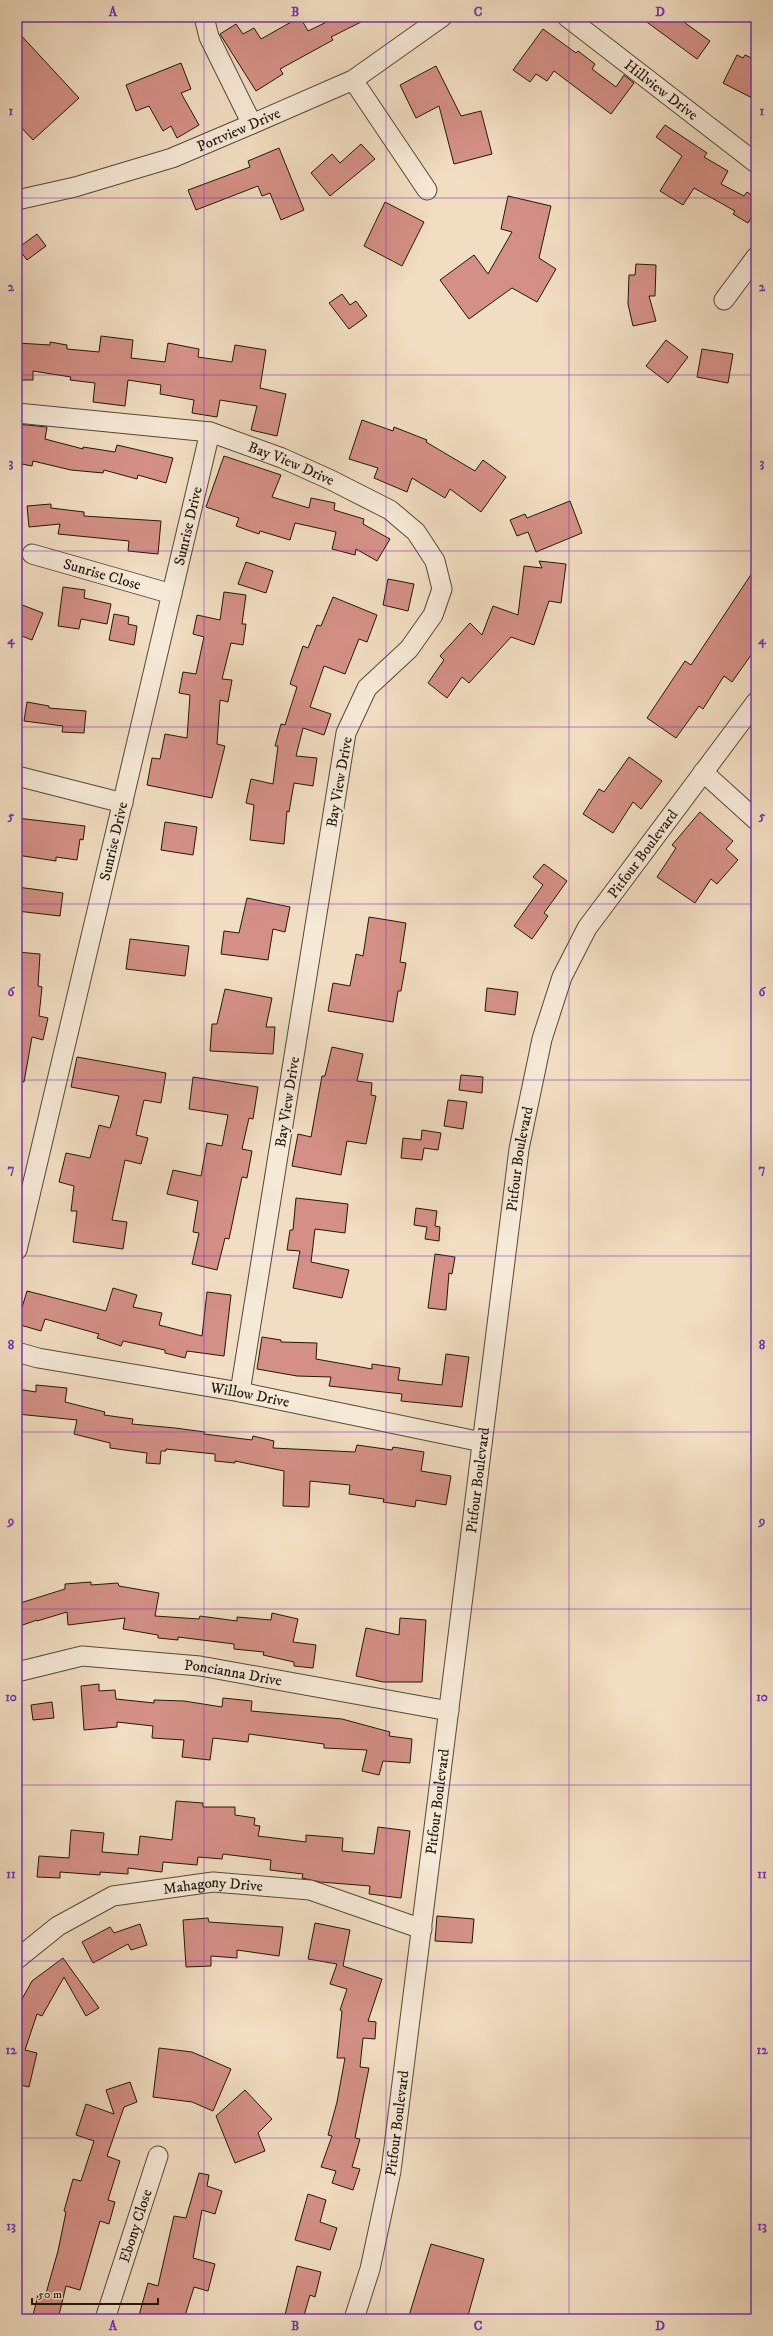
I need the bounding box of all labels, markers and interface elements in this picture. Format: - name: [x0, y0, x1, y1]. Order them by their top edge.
- text: A: [108, 4, 118, 20]
- text: B: [291, 4, 299, 20]
- text: C: [474, 4, 483, 20]
- text: D: [655, 4, 665, 20]
- street label: Hillview Drive: [620, 56, 702, 125]
- text: 1: [9, 103, 14, 119]
- text: 1: [760, 103, 765, 119]
- street label: Portview Drive: [194, 104, 283, 156]
- text: 2: [8, 279, 15, 295]
- text: 2: [759, 279, 766, 295]
- street label: Bay View Drive: [245, 438, 337, 490]
- text: 3: [9, 455, 14, 471]
- text: 3: [760, 455, 765, 471]
- street label: Sunrise Drive: [170, 485, 207, 567]
- street label: Sunrise Close: [61, 554, 143, 595]
- text: 4: [6, 632, 15, 649]
- text: 4: [757, 632, 766, 649]
- street label: Bay View Drive: [322, 735, 357, 829]
- street label: Sunrise Drive: [95, 800, 132, 883]
- street label: Pitfour Boulevard: [604, 805, 683, 902]
- text: 5: [7, 808, 15, 824]
- text: 5: [758, 808, 766, 824]
- text: 6: [8, 984, 16, 1000]
- text: 6: [759, 984, 767, 1000]
- street label: Bay View Drive: [271, 1055, 304, 1149]
- street label: Pitfour Boulevard: [502, 1104, 538, 1213]
- text: 7: [8, 1161, 15, 1177]
- text: 7: [759, 1161, 766, 1177]
- text: 8: [8, 1337, 15, 1353]
- text: 8: [759, 1337, 766, 1353]
- street label: Willow Drive: [208, 1378, 291, 1412]
- street label: Pitfour Boulevard: [462, 1426, 494, 1534]
- text: 9: [7, 1513, 14, 1529]
- text: 9: [758, 1513, 765, 1529]
- street label: Poncianna Drive: [183, 1656, 283, 1691]
- text: 10: [5, 1689, 17, 1705]
- text: 10: [756, 1689, 768, 1705]
- street label: Pitfour Boulevard: [422, 1747, 454, 1856]
- text: 11: [6, 1866, 16, 1882]
- text: 11: [757, 1866, 767, 1882]
- street label: Mahagony Drive: [162, 1873, 264, 1899]
- text: 12: [5, 2042, 17, 2058]
- text: 12: [756, 2042, 768, 2058]
- street label: Pitfour Boulevard: [381, 2069, 414, 2178]
- street label: Ebony Close: [115, 2187, 157, 2265]
- text: 13: [6, 2218, 16, 2234]
- text: 13: [757, 2218, 767, 2234]
- scale bar: [32, 2280, 158, 2306]
- text: 50 m: [38, 2287, 62, 2302]
- text: A: [108, 2318, 118, 2334]
- text: B: [291, 2318, 299, 2334]
- text: C: [474, 2318, 483, 2334]
- text: D: [655, 2318, 665, 2334]

